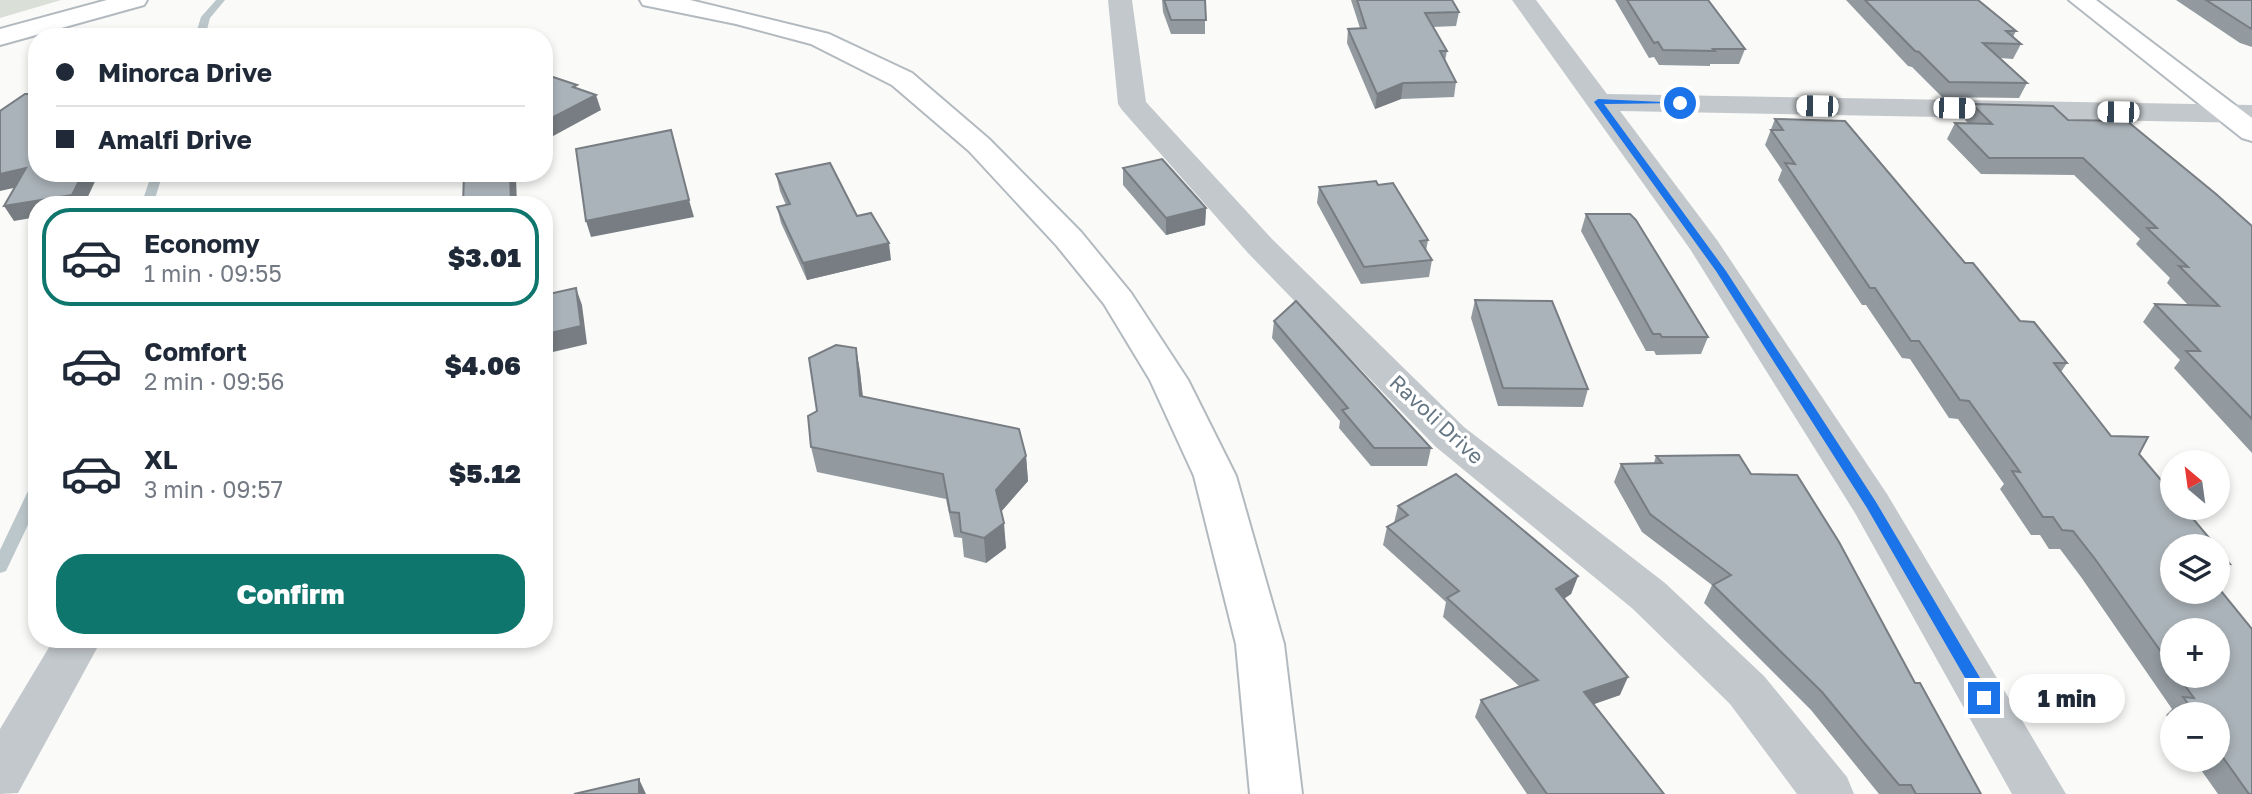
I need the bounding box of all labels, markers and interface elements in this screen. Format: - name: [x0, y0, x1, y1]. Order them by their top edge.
- text: Minorca Drive: [98, 57, 272, 88]
- route start: [1664, 87, 1696, 119]
- car: [1796, 95, 1839, 117]
- car: [1933, 97, 1976, 119]
- car: [2097, 101, 2140, 123]
- text: Amalfi Drive: [98, 124, 252, 155]
- icon: car: [60, 226, 123, 289]
- text: Economy: [144, 228, 260, 259]
- text: $3.01: [448, 242, 521, 273]
- text: 1 min · 09:55: [144, 259, 282, 287]
- icon: car: [60, 334, 123, 397]
- text: Comfort: [144, 336, 247, 367]
- text: $4.06: [444, 350, 521, 381]
- text: 2 min · 09:56: [144, 367, 284, 395]
- street label: Ravoli Drive: [1385, 369, 1489, 469]
- icon: car: [60, 442, 123, 505]
- text: XL: [144, 444, 178, 475]
- north arrow: [2160, 450, 2230, 520]
- map controls: [2160, 450, 2230, 772]
- text: $5.12: [449, 458, 521, 489]
- text: 3 min · 09:57: [144, 475, 283, 503]
- button: layers: [2160, 534, 2230, 604]
- button: Confirm: [56, 554, 525, 634]
- button: +: [2160, 618, 2230, 688]
- callout: 1 min: [2008, 674, 2124, 722]
- route end: [1968, 682, 2000, 714]
- text: 1 min: [2038, 684, 2096, 712]
- button: −: [2160, 702, 2230, 772]

